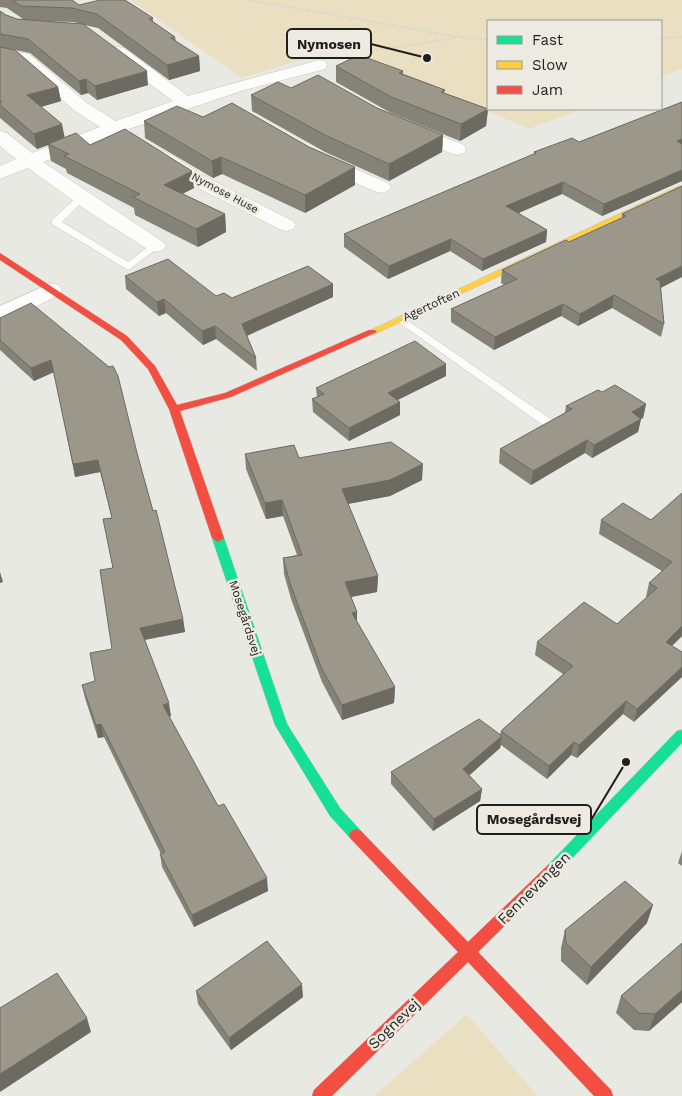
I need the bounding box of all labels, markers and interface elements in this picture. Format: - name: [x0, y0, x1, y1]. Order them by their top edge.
- legend: [487, 20, 662, 110]
- callout: Nymosen: [287, 29, 371, 58]
- text: Fast: [532, 31, 564, 49]
- text: Nymosen: [297, 36, 361, 52]
- text: Slow: [532, 56, 568, 74]
- text: Jam: [532, 81, 563, 99]
- street label: Nymose Huse: [189, 170, 261, 216]
- street label: Agertoften: [400, 286, 462, 324]
- street label: Mosegårdsvej: [226, 578, 264, 658]
- callout: Mosegårdsvej: [477, 805, 591, 834]
- text: Mosegårdsvej: [487, 811, 581, 827]
- street label: Fennevangen: [494, 848, 574, 928]
- street label: Sognevej: [364, 995, 424, 1053]

